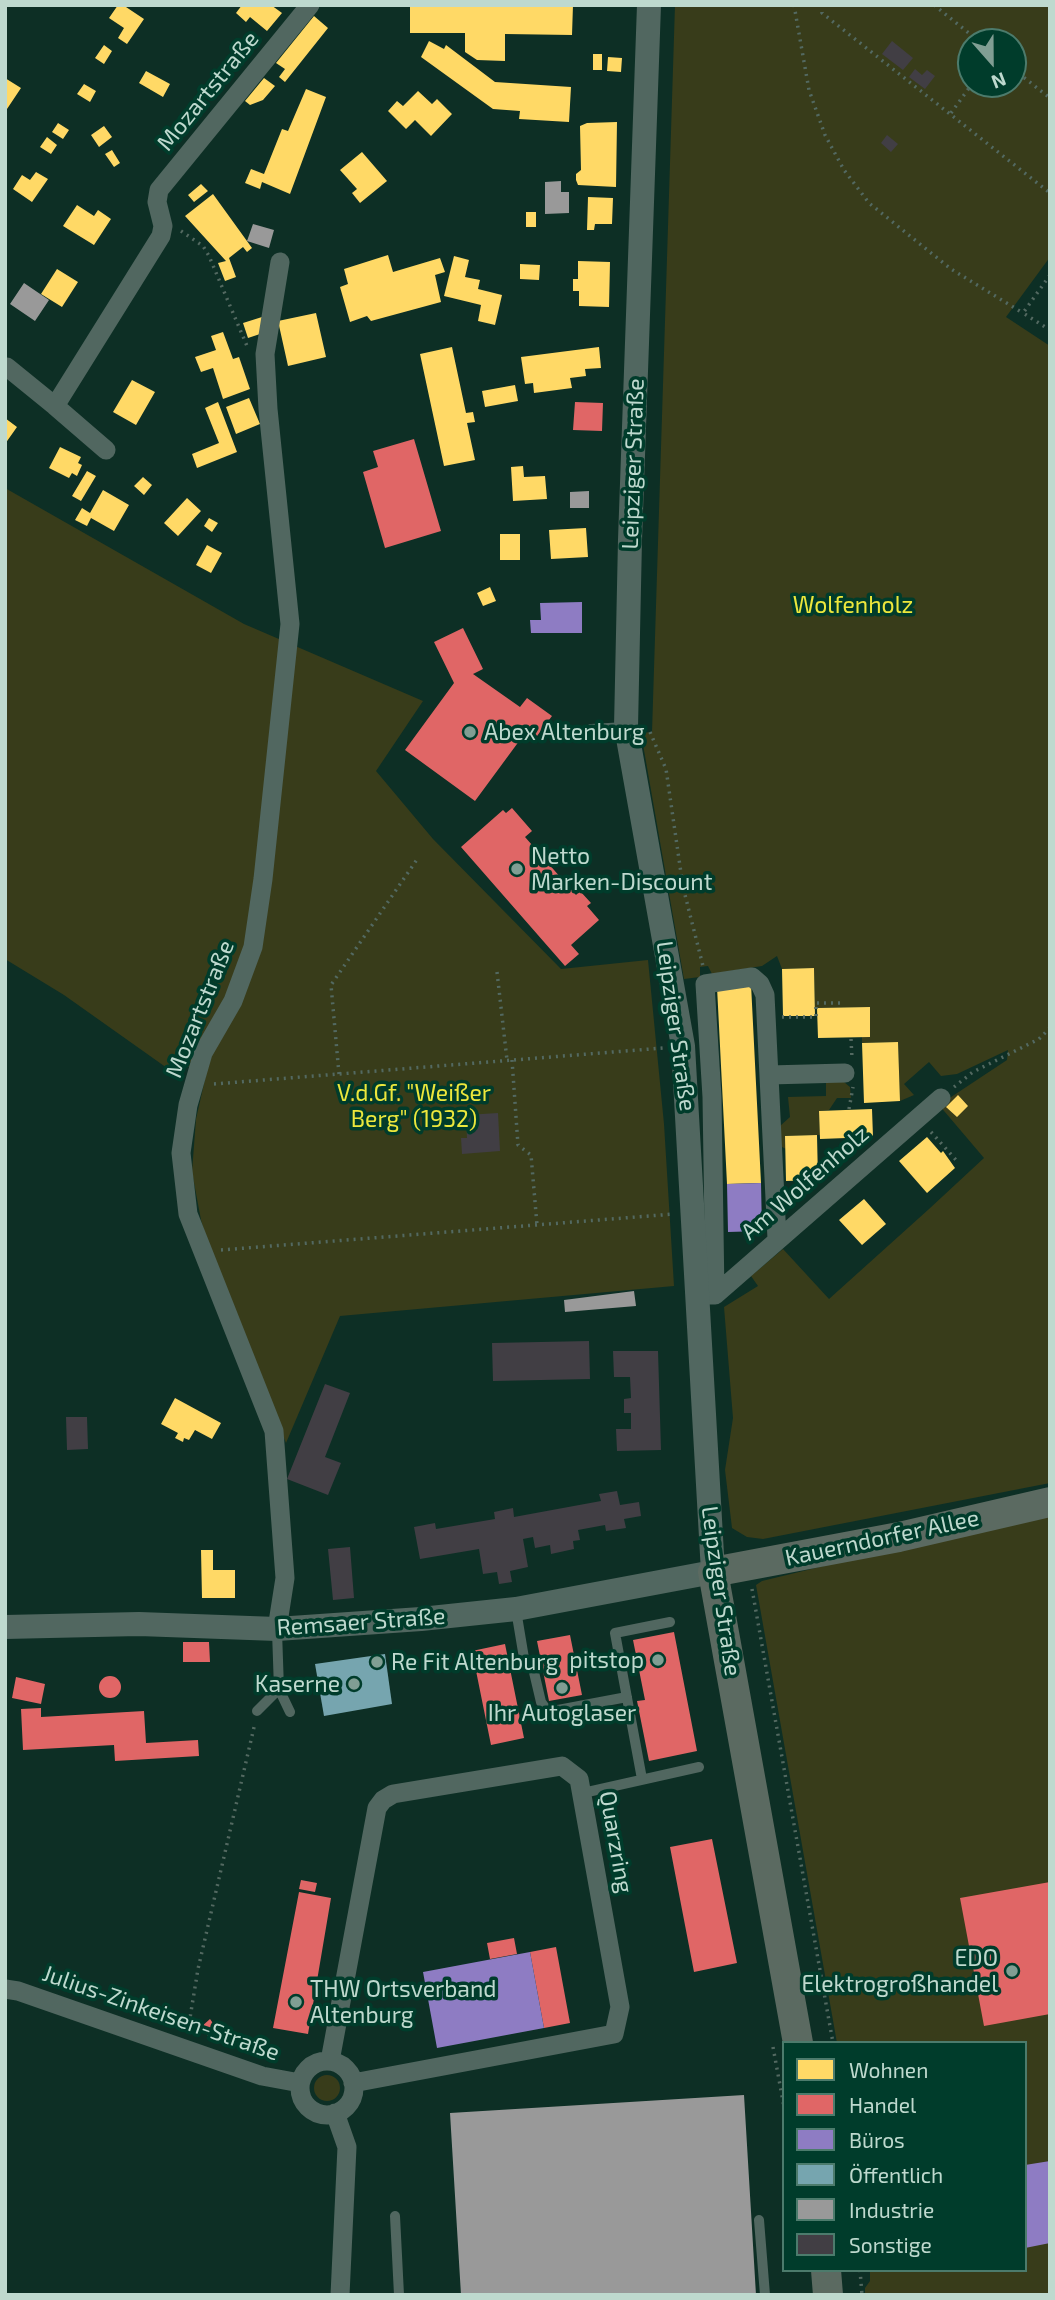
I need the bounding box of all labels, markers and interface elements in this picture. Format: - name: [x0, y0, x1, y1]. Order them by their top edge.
- street label: Mozartstraße: [151, 26, 265, 156]
- north arrow: [957, 28, 1027, 98]
- text: N: [988, 68, 1010, 94]
- street label: Leipziger Straße: [616, 378, 650, 550]
- park label: Wolfenholz: [793, 591, 913, 619]
- place label: Abex Altenburg: [484, 718, 645, 746]
- marker: Abex Altenburg: [462, 724, 478, 740]
- place label: Netto Marken-Discount: [531, 842, 712, 896]
- marker: Netto Marken-Discount: [509, 861, 525, 877]
- street label: Mozartstraße: [160, 936, 240, 1082]
- street label: Leipziger Straße: [650, 939, 702, 1113]
- park label: V.d.Gf. "Weißer Berg" (1932): [337, 1079, 491, 1133]
- street label: Am Wolfenholz: [736, 1120, 874, 1246]
- street label: Leipziger Straße: [695, 1504, 747, 1678]
- street label: Kauerndorfer Allee: [782, 1504, 982, 1572]
- street label: Remsaer Straße: [276, 1602, 446, 1642]
- place label: pitstop: [569, 1646, 644, 1674]
- place label: Re Fit Altenburg: [391, 1648, 558, 1676]
- marker: pitstop: [650, 1652, 666, 1668]
- marker: Re Fit Altenburg: [369, 1654, 385, 1670]
- place label: Kaserne: [255, 1670, 340, 1698]
- marker: Kaserne: [346, 1676, 362, 1692]
- marker: Ihr Autoglaser: [554, 1680, 570, 1696]
- place label: Ihr Autoglaser: [488, 1699, 636, 1727]
- street label: Quarzring: [593, 1789, 639, 1895]
- place label: EDO Elektrogroßhandel: [801, 1944, 998, 1998]
- street label: Julius-Zinkeisen-Straße: [39, 1959, 283, 2067]
- marker: EDO Elektrogroßhandel: [1004, 1963, 1020, 1979]
- place label: THW Ortsverband Altenburg: [310, 1975, 497, 2029]
- marker: THW Ortsverband Altenburg: [288, 1994, 304, 2010]
- legend: [782, 2041, 1027, 2272]
- text: Wohnen: [849, 2057, 928, 2082]
- text: Handel: [849, 2092, 916, 2117]
- text: Büros: [849, 2127, 905, 2152]
- text: Öffentlich: [849, 2162, 943, 2187]
- text: Industrie: [849, 2197, 934, 2222]
- text: Sonstige: [849, 2232, 932, 2257]

